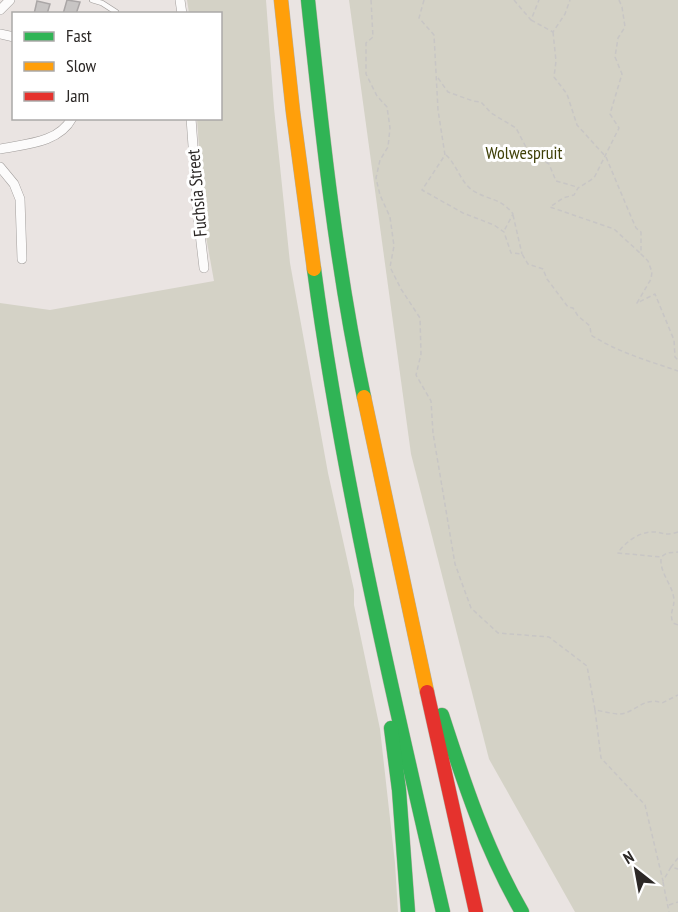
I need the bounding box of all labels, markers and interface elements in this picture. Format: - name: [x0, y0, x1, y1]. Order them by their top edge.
- legend: [12, 12, 222, 120]
- text: Fast: [66, 24, 92, 47]
- text: Slow: [66, 54, 97, 77]
- text: Jam: [65, 84, 89, 107]
- park label: Wolwespruit: [486, 141, 562, 164]
- street label: Fuchsia Street: [181, 148, 212, 238]
- north arrow: [606, 840, 666, 900]
- text: N: [619, 846, 637, 868]

